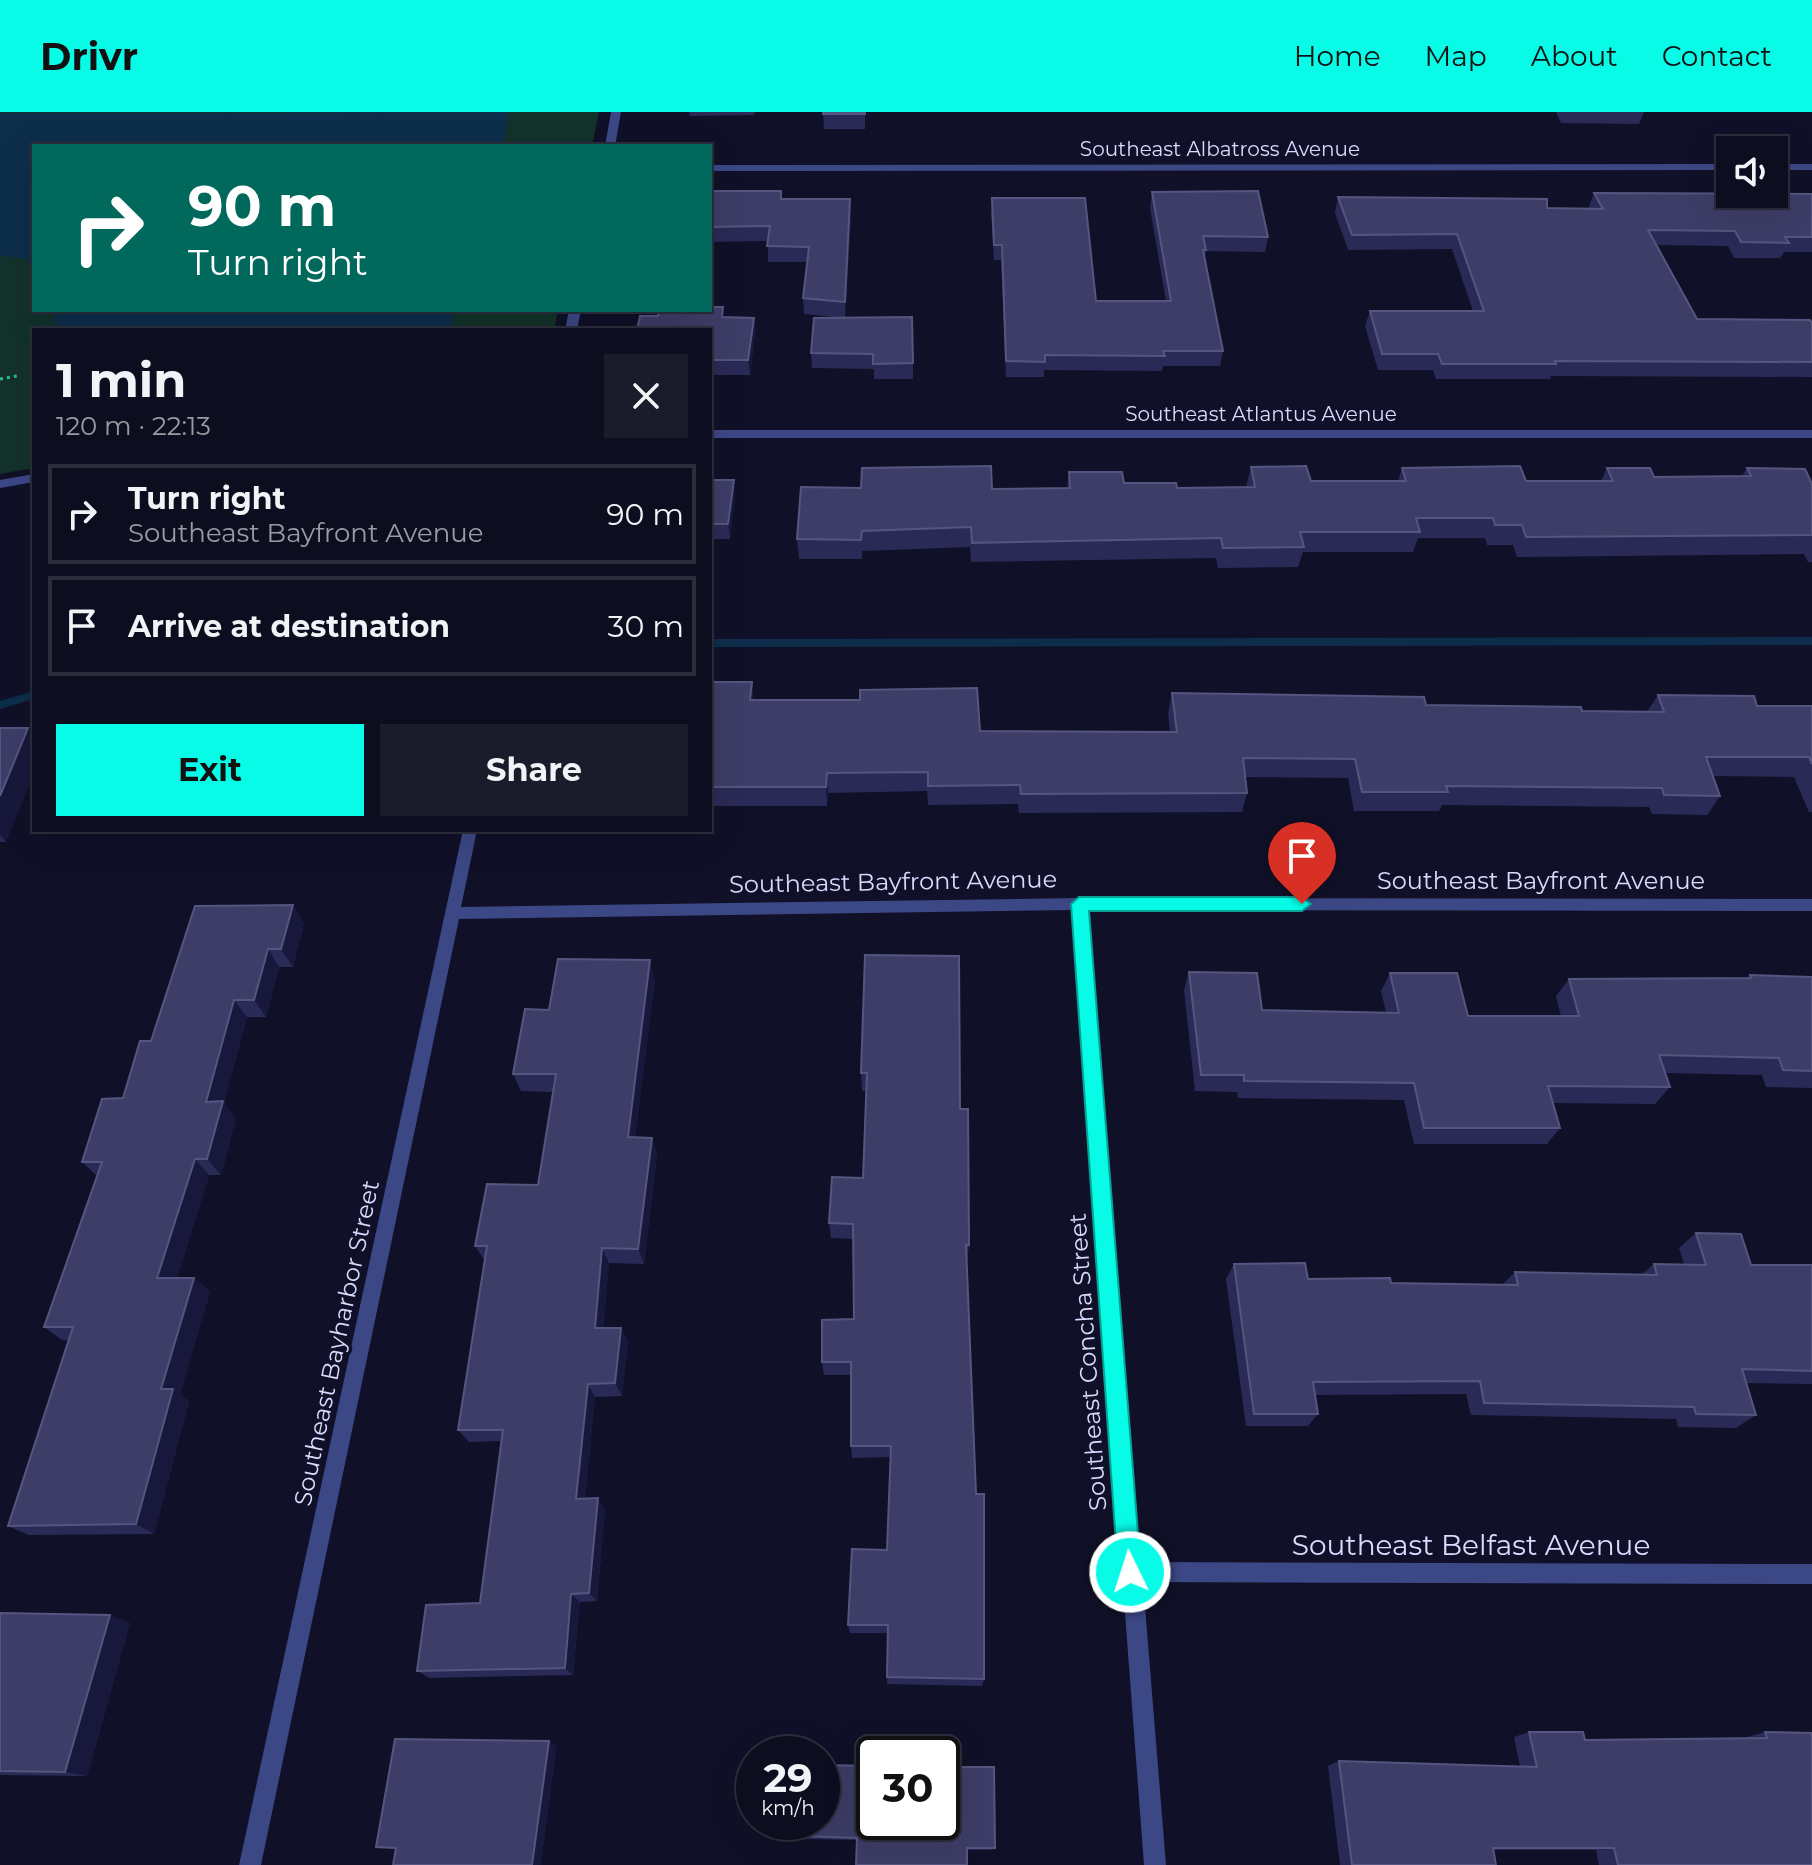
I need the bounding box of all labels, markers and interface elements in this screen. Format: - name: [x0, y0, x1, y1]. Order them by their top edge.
- text: Drivr: [40, 33, 138, 80]
- text: Home: [1294, 39, 1381, 73]
- text: Map: [1425, 39, 1487, 73]
- text: About: [1531, 39, 1618, 73]
- text: Contact: [1662, 39, 1772, 73]
- map controls: [1716, 136, 1788, 208]
- button: sound: [1716, 136, 1788, 208]
- street label: Southeast Albatross Avenue: [1080, 137, 1360, 161]
- text: 90 m: [188, 172, 336, 240]
- icon: right: [56, 176, 160, 280]
- text: Turn right: [188, 240, 368, 284]
- text: 1 min: [56, 351, 186, 409]
- button: close: [604, 354, 688, 438]
- street label: Southeast Atlantus Avenue: [1125, 402, 1397, 426]
- text: 120 m · 22:13: [56, 410, 211, 442]
- text: Turn right: [128, 480, 285, 517]
- icon: right: [60, 492, 104, 536]
- text: 90 m: [606, 496, 684, 533]
- text: Southeast Bayfront Avenue: [128, 517, 483, 549]
- icon: arrive: [60, 604, 104, 648]
- text: Arrive at destination: [128, 608, 450, 645]
- text: 30 m: [608, 608, 684, 645]
- button: Exit: [56, 724, 364, 816]
- button: Share: [380, 724, 688, 816]
- pin: [1268, 822, 1336, 904]
- icon: arrive: [1280, 834, 1324, 878]
- street label: Southeast Bayfront Avenue: [729, 864, 1057, 899]
- street label: Southeast Bayfront Avenue: [1377, 866, 1705, 895]
- street label: Southeast Bayharbor Street: [288, 1177, 385, 1508]
- street label: Southeast Concha Street: [1063, 1212, 1112, 1512]
- street label: Southeast Belfast Avenue: [1292, 1528, 1650, 1562]
- position arrow: [1088, 1530, 1172, 1614]
- speed limit sign: 30: [856, 1736, 960, 1840]
- text: 29: [763, 1753, 813, 1802]
- text: km/h: [761, 1796, 815, 1820]

